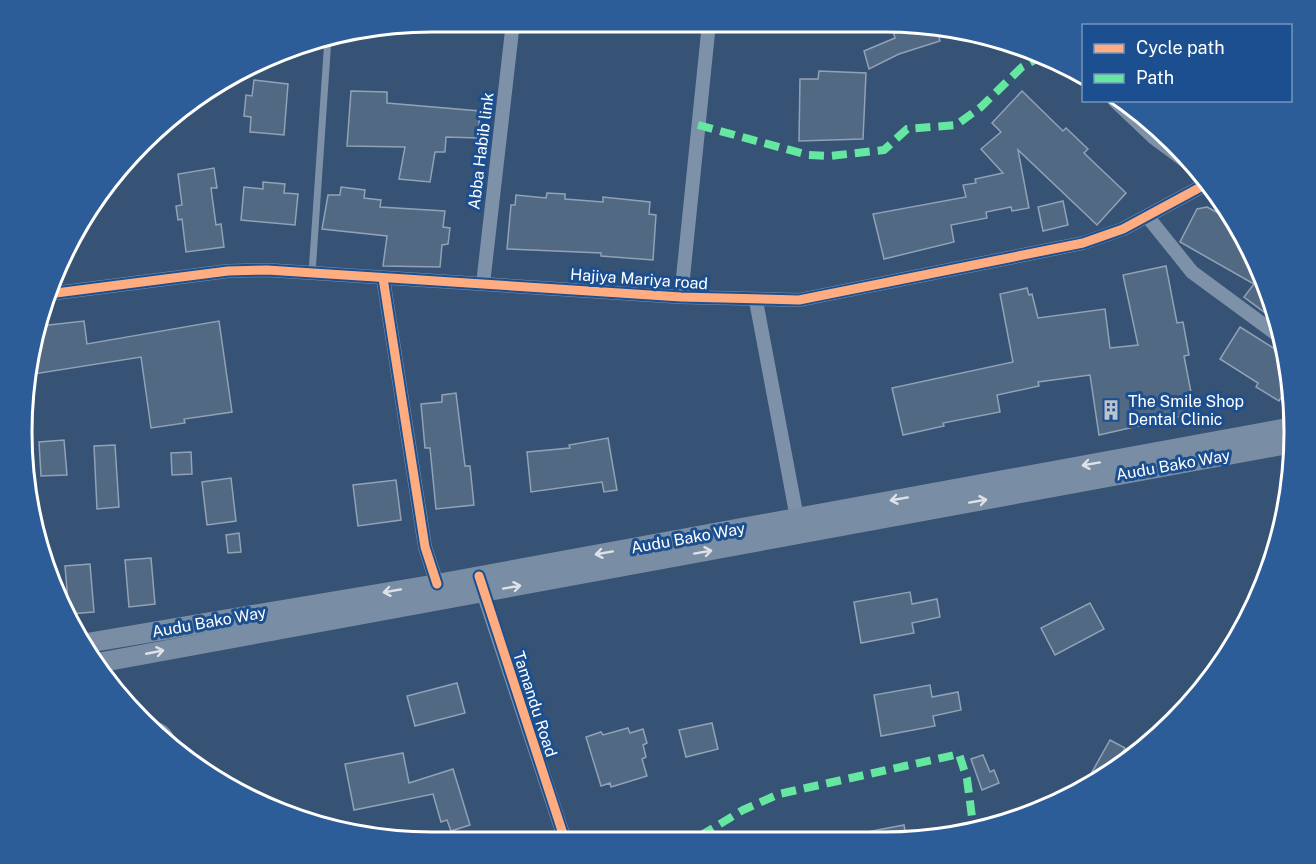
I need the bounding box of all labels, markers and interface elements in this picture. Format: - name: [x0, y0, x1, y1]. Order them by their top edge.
- legend: [1082, 24, 1292, 102]
- text: Cycle path: [1136, 37, 1225, 58]
- text: Path: [1136, 67, 1174, 88]
- street label: Abba Habib link: [464, 91, 498, 211]
- street label: Hajiya Mariya road: [569, 265, 709, 293]
- place label: The Smile Shop Dental Clinic: [1128, 392, 1244, 429]
- building icon: The Smile Shop Dental Clinic: [1099, 398, 1123, 422]
- street label: Audu Bako Way: [1114, 446, 1232, 484]
- one-way arrow: [1082, 459, 1102, 470]
- one-way arrow: [890, 494, 910, 505]
- one-way arrow: [968, 495, 987, 506]
- street label: Audu Bako Way: [629, 519, 747, 557]
- one-way arrow: [693, 546, 713, 557]
- one-way arrow: [595, 548, 615, 559]
- one-way arrow: [501, 581, 521, 592]
- one-way arrow: [382, 586, 402, 597]
- street label: Audu Bako Way: [150, 603, 268, 641]
- one-way arrow: [144, 647, 164, 658]
- street label: Tamandu Road: [509, 649, 561, 759]

